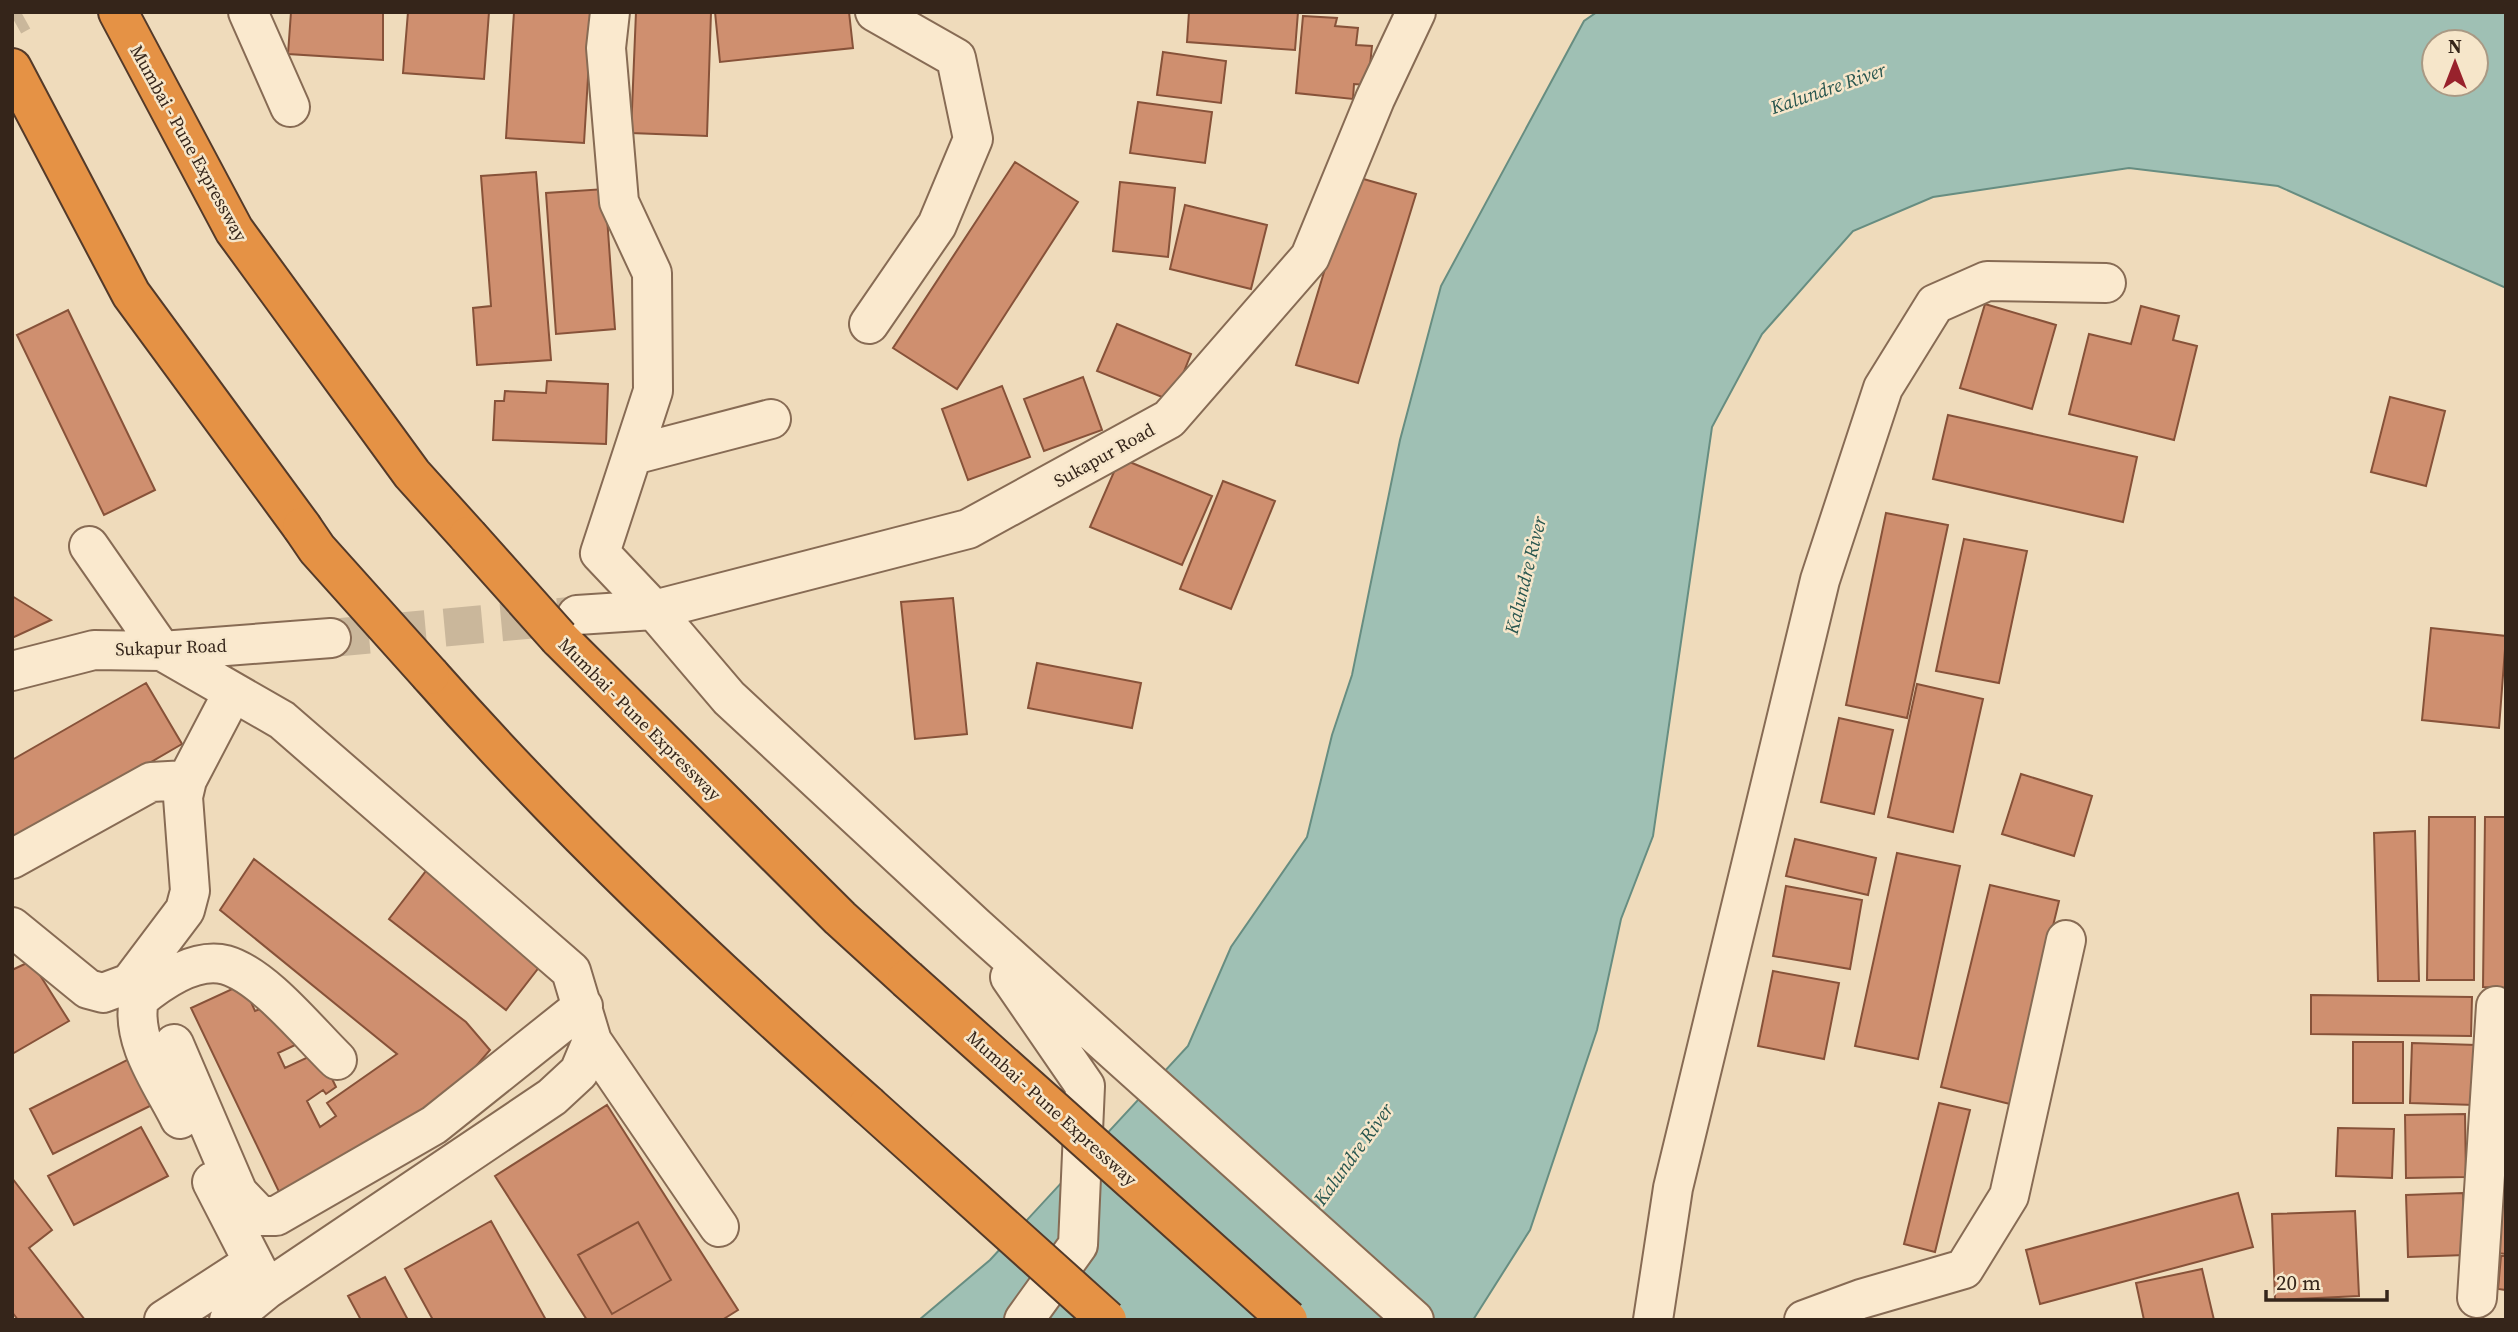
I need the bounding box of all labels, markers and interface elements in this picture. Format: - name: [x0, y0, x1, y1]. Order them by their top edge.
- north arrow: [2420, 28, 2490, 98]
- text: N: [2448, 33, 2462, 59]
- street label: Mumbai - Pune Expressway: [124, 40, 254, 246]
- water label: Kalundre River: [1766, 56, 1891, 120]
- street label: Sukapur Road: [1049, 417, 1159, 493]
- water label: Kalundre River: [1498, 512, 1553, 638]
- street label: Mumbai - Pune Expressway: [553, 632, 728, 807]
- street label: Sukapur Road: [115, 633, 227, 661]
- street label: Mumbai - Pune Expressway: [961, 1025, 1143, 1192]
- water label: Kalundre River: [1306, 1097, 1400, 1211]
- scale bar: [2266, 1258, 2387, 1302]
- text: 20 m: [2276, 1268, 2321, 1297]

